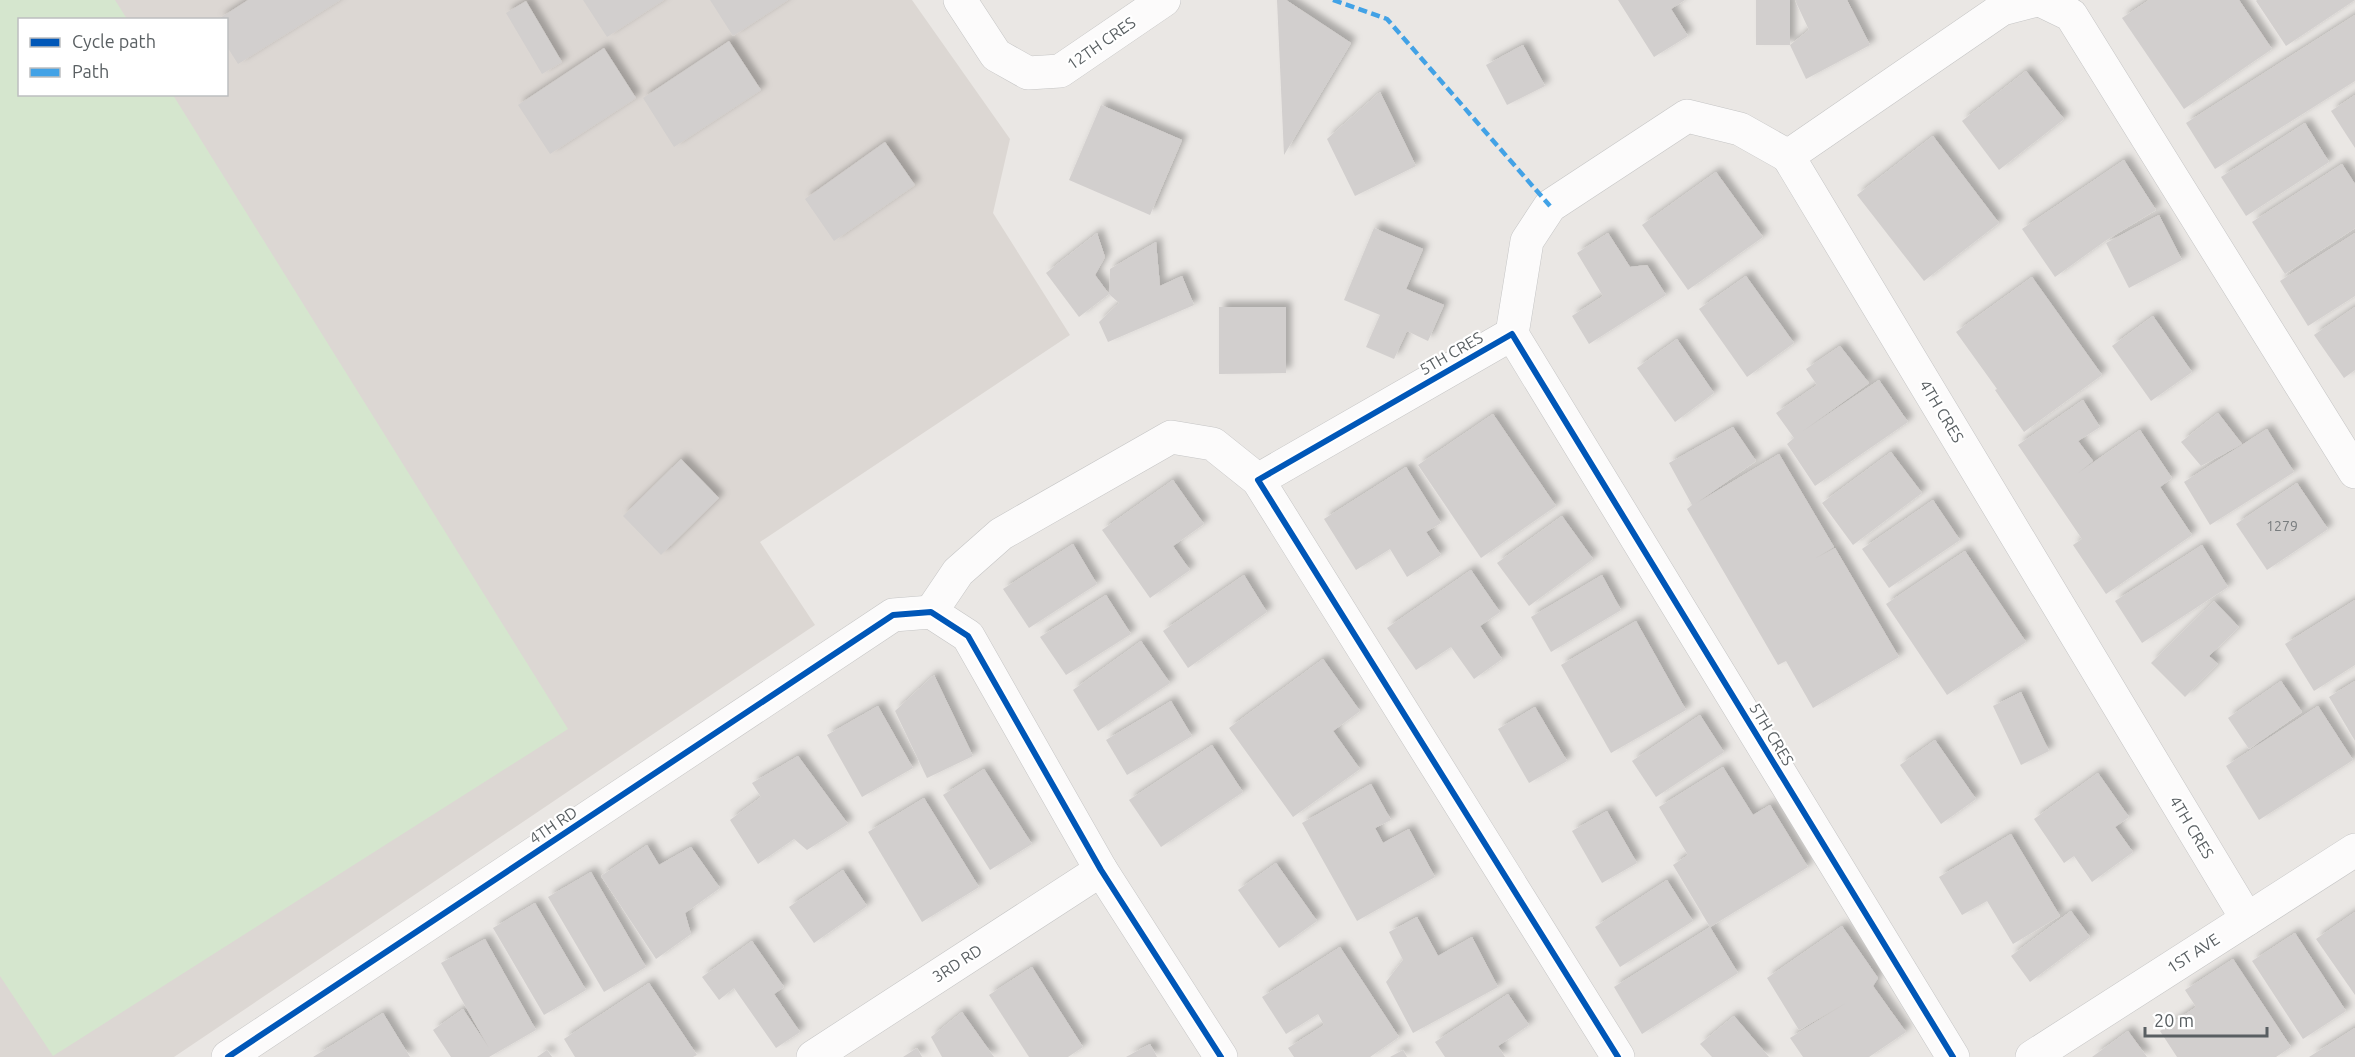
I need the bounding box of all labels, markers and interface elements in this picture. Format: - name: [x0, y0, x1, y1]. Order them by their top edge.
- street label: 12TH CRES: [1064, 13, 1138, 73]
- legend: [18, 18, 228, 96]
- text: Cycle path: [72, 31, 156, 51]
- text: Path: [72, 61, 109, 81]
- street label: 5TH CRES: [1416, 328, 1486, 378]
- street label: 4TH CRES: [1916, 376, 1968, 446]
- house number: 1279: [2266, 518, 2298, 534]
- street label: 5TH CRES: [1746, 699, 1798, 769]
- street label: 4TH CRES: [2166, 792, 2218, 862]
- street label: 4TH RD: [526, 802, 580, 848]
- street label: 1ST AVE: [2164, 929, 2223, 977]
- street label: 3RD RD: [929, 940, 985, 986]
- scale bar: [2145, 1000, 2266, 1038]
- text: 20 m: [2154, 1010, 2194, 1030]

